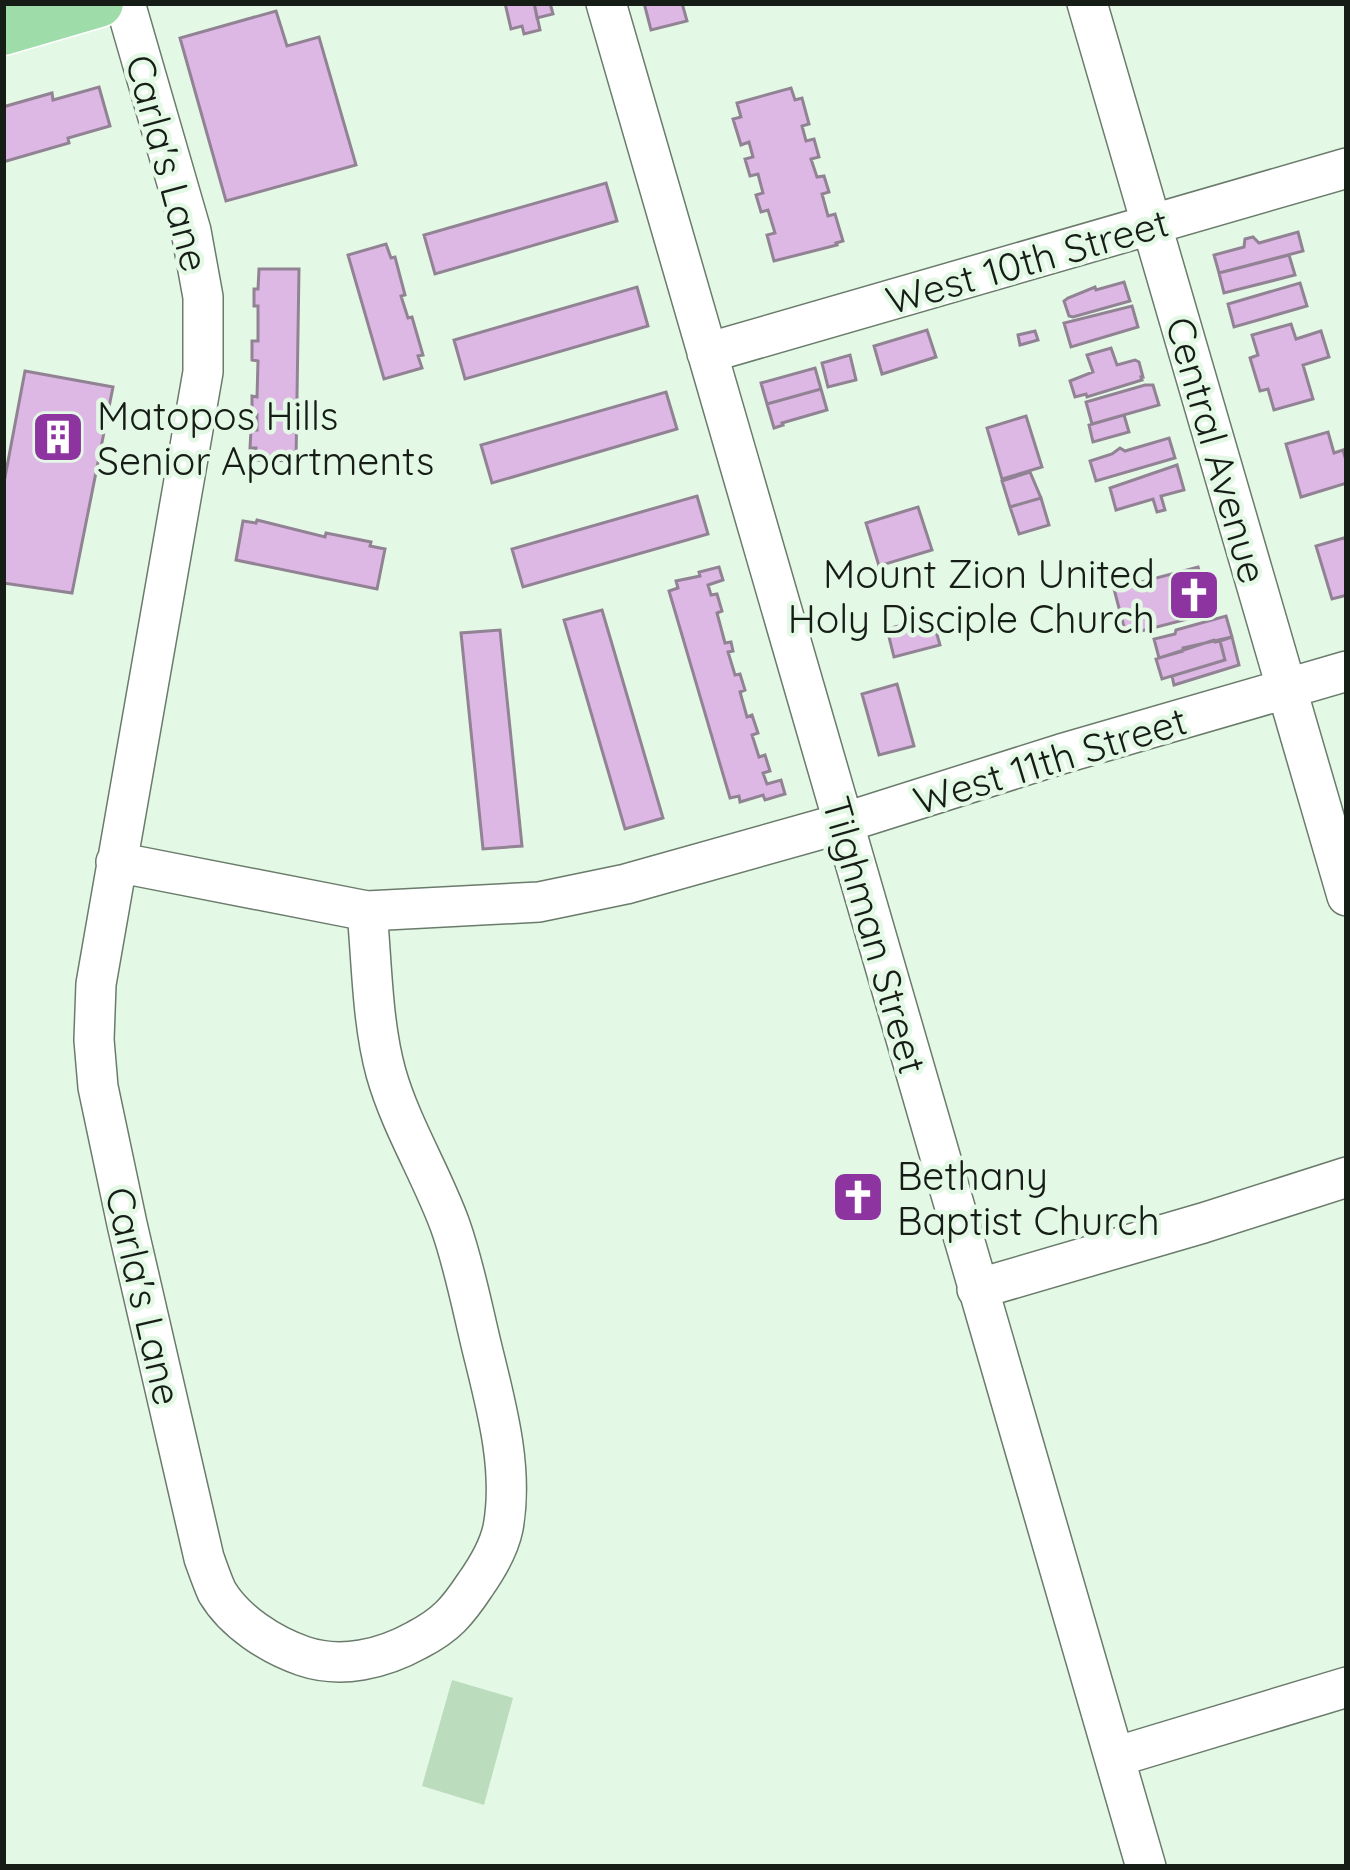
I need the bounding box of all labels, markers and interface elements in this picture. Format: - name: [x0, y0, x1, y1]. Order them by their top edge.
- street label: Carla's Lane: [116, 49, 220, 277]
- street label: West 10th Street: [880, 197, 1174, 325]
- street label: Central Avenue: [1156, 311, 1278, 589]
- place label: Matopos Hills Senior Apartments: [97, 391, 434, 485]
- building icon: Matopos Hills Senior Apartments: [30, 409, 86, 465]
- place label: Mount Zion United Holy Disciple Church: [788, 549, 1155, 643]
- church icon: Mount Zion United Holy Disciple Church: [1166, 567, 1222, 623]
- street label: West 11th Street: [908, 695, 1192, 825]
- street label: Tilghman Street: [812, 791, 938, 1079]
- place label: Bethany Baptist Church: [897, 1151, 1160, 1245]
- church icon: Bethany Baptist Church: [830, 1169, 886, 1225]
- street label: Carla's Lane: [95, 1182, 193, 1410]

